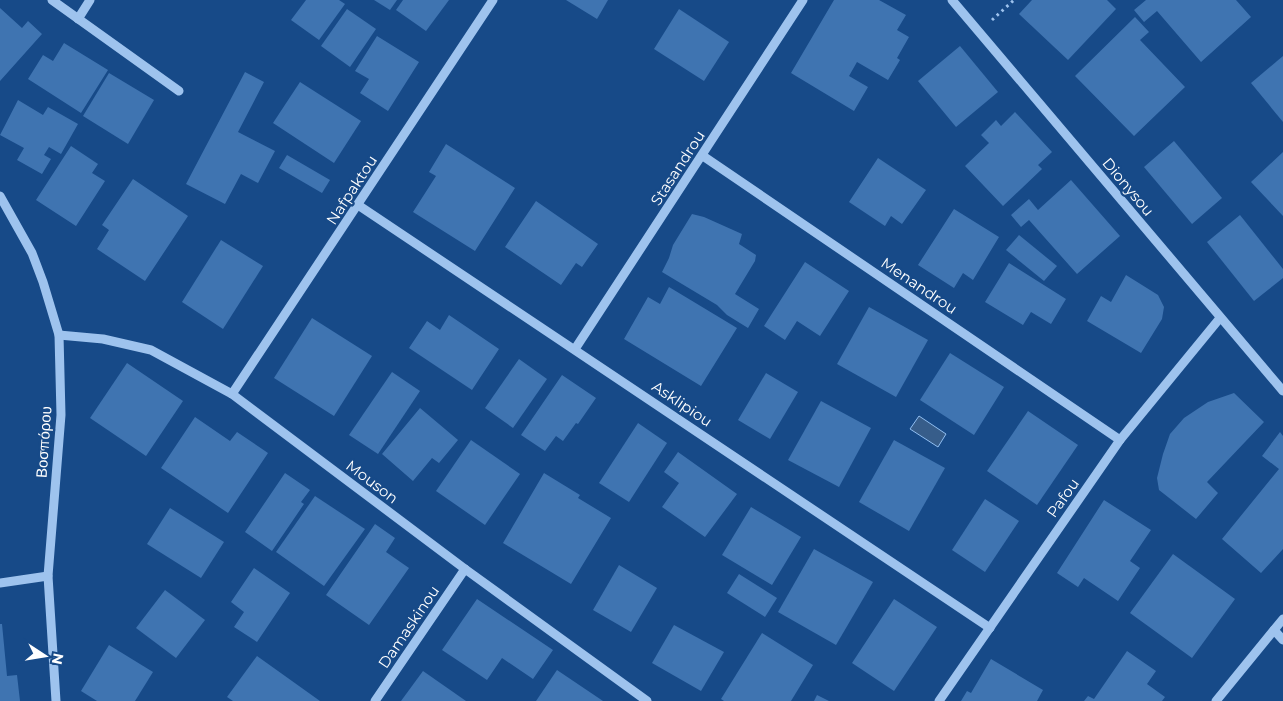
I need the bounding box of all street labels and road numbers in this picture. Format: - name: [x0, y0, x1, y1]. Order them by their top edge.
- street label: Stasandrou: [646, 127, 709, 209]
- street label: Nafpaktou: [322, 151, 381, 228]
- street label: Dionysou: [1098, 154, 1158, 220]
- street label: Menandrou: [877, 253, 961, 318]
- street label: Asklipiou: [648, 376, 716, 431]
- street label: Βοσπόρου: [32, 405, 55, 478]
- street label: Mouson: [342, 456, 402, 507]
- street label: Pafou: [1042, 474, 1083, 521]
- street label: Damaskinou: [374, 582, 443, 672]

